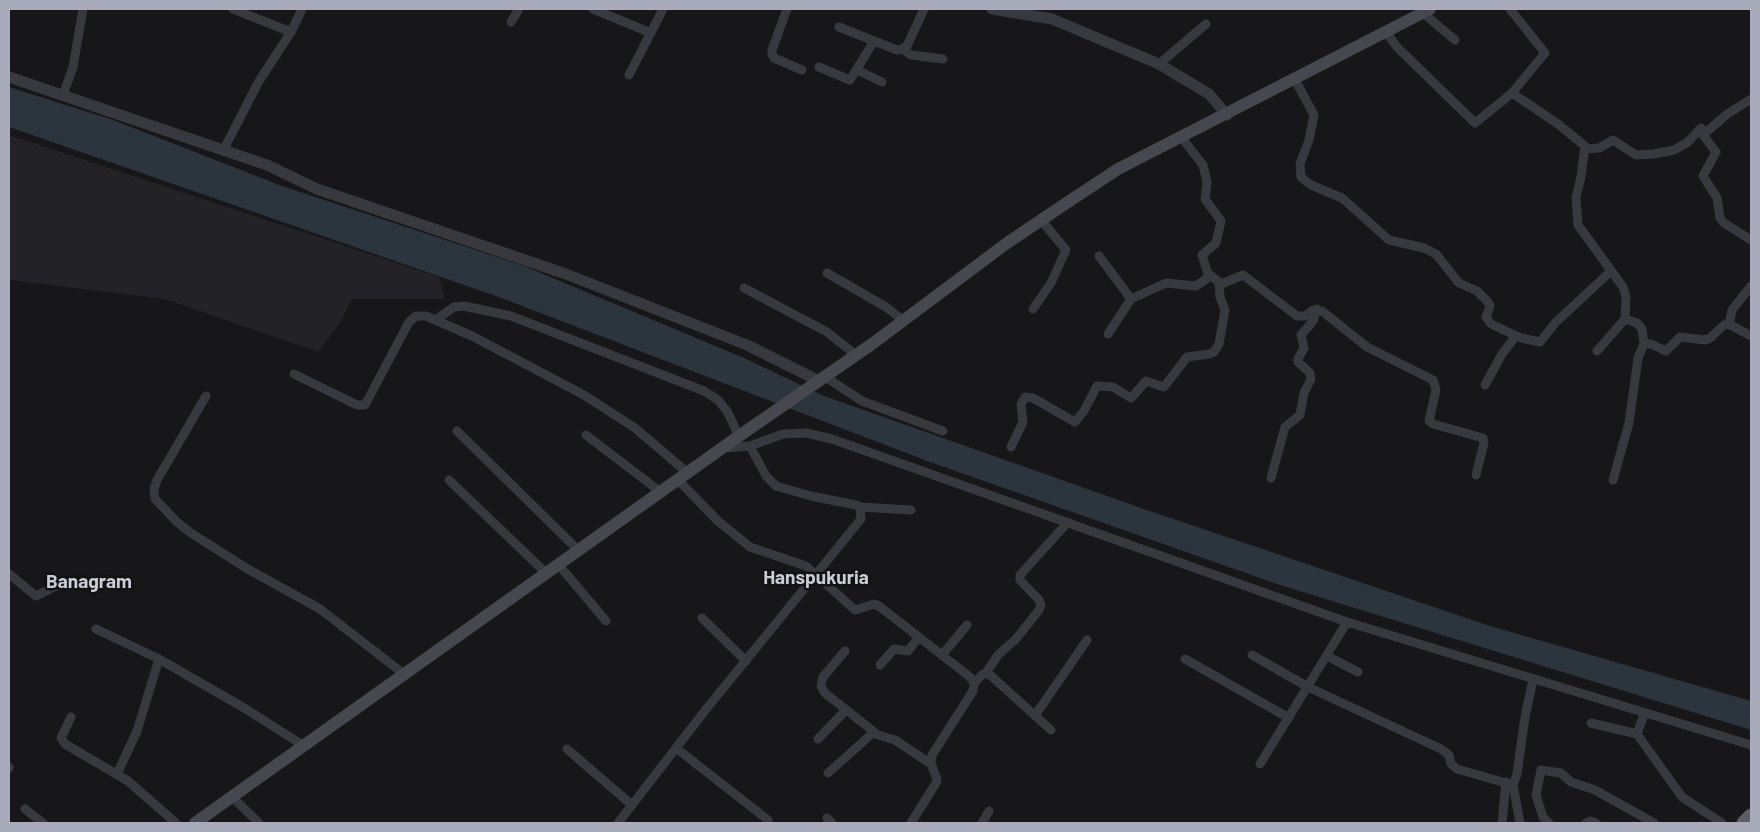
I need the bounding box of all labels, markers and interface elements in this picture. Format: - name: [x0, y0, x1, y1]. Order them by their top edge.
- district label: Hanspukuria: [763, 567, 869, 589]
- district label: Banagram: [46, 571, 132, 593]

